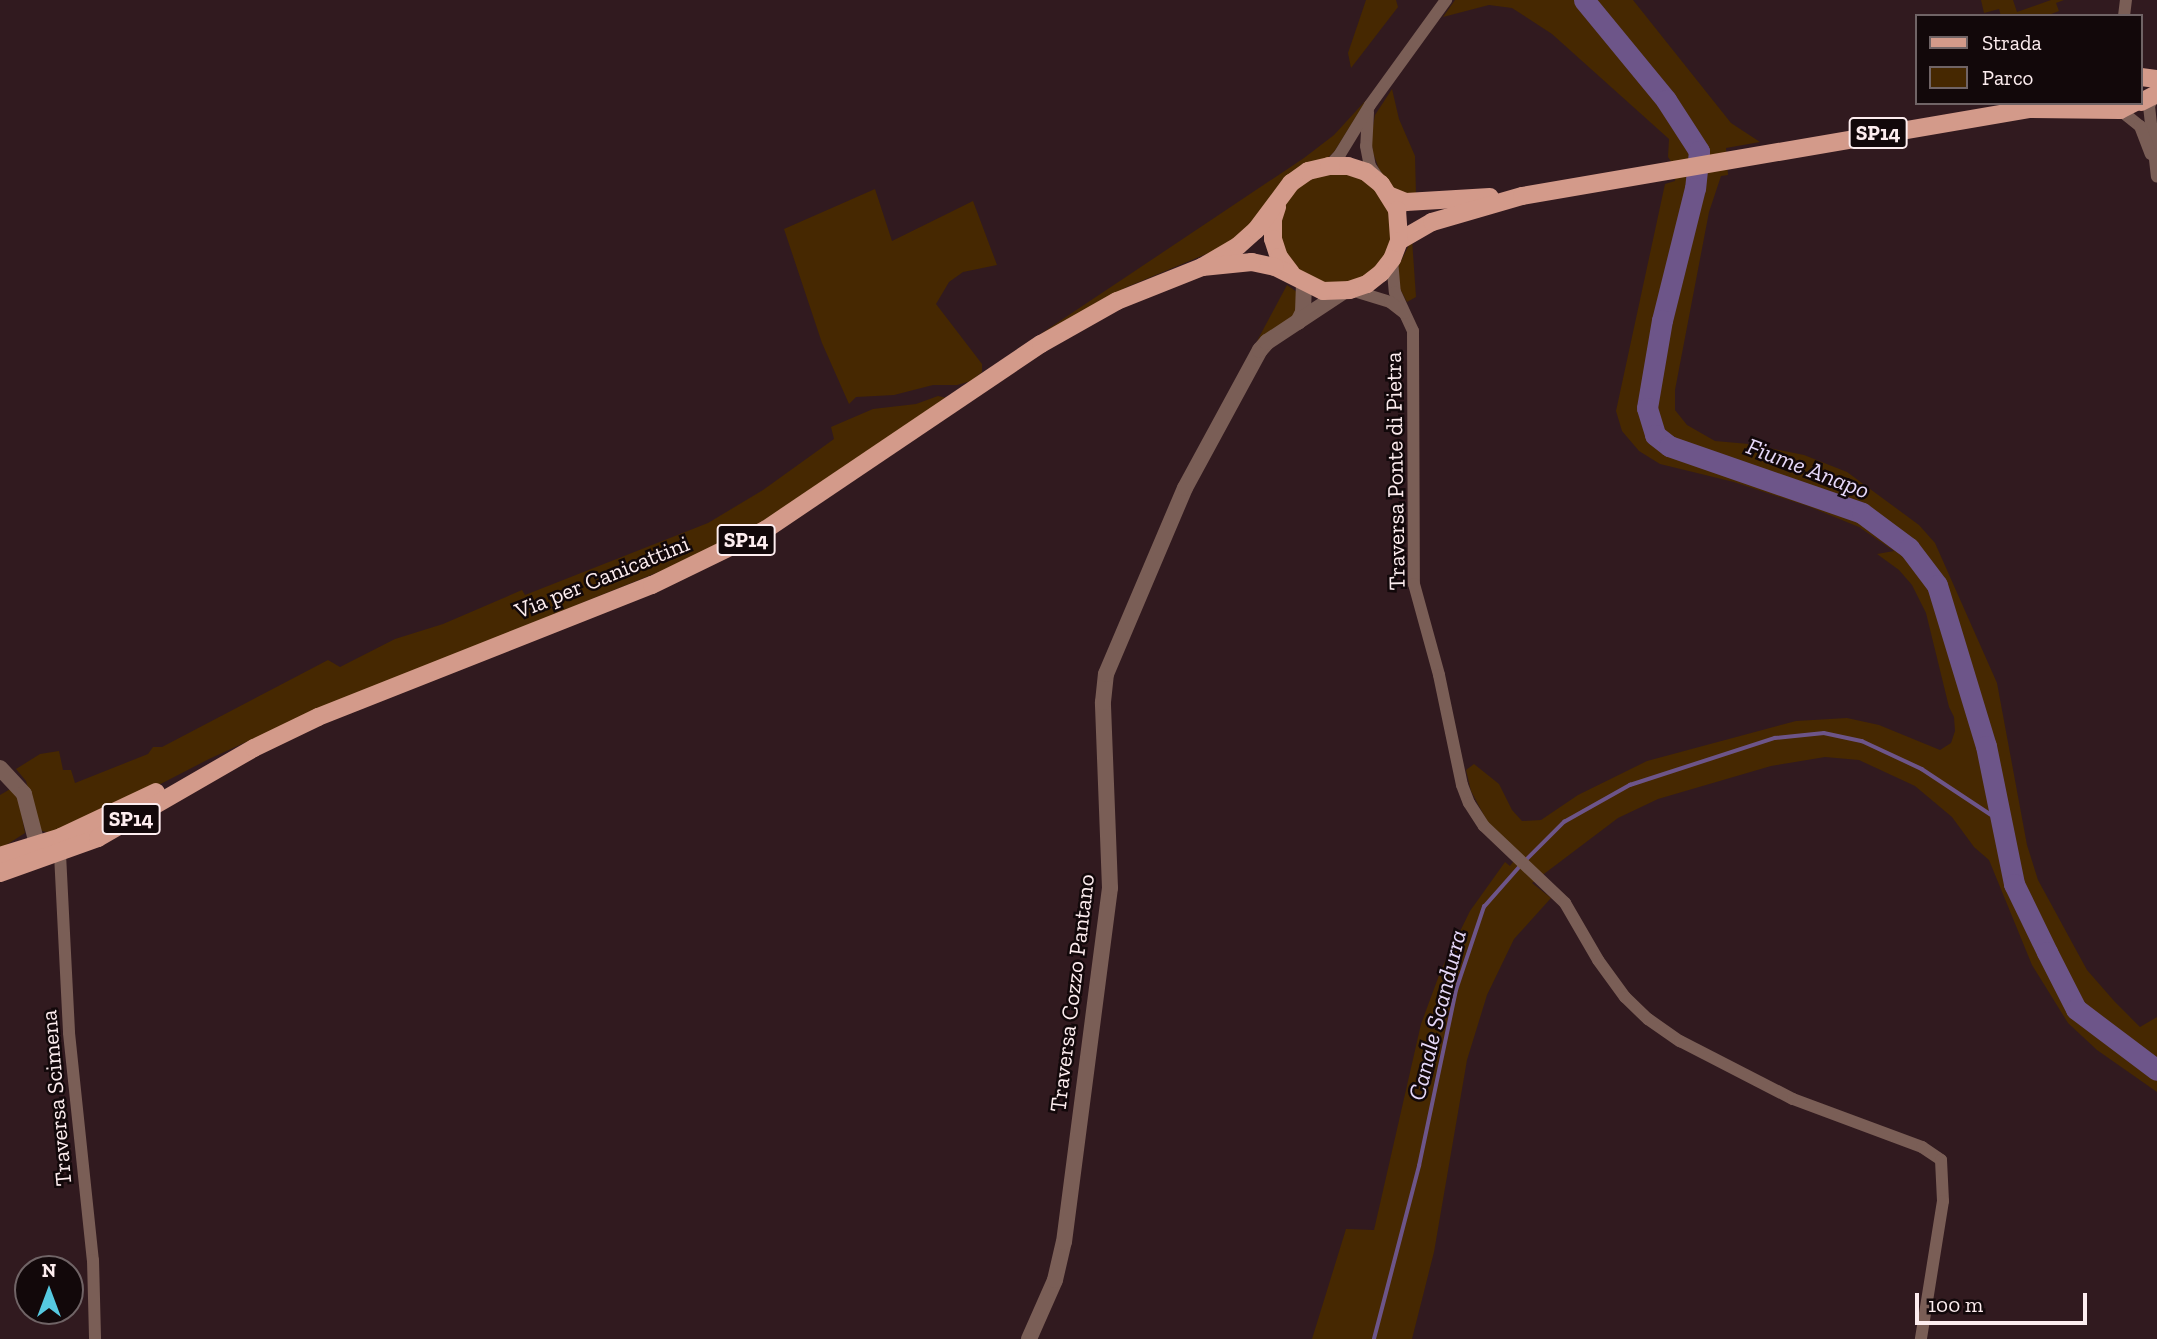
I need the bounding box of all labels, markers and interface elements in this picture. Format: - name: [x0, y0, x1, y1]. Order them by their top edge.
- legend: [1916, 14, 2143, 105]
- text: Strada: [1982, 30, 2042, 55]
- text: Parco: [1982, 65, 2033, 90]
- road number: SP14: [1848, 116, 1908, 150]
- street label: Traversa Ponte di Pietra: [1379, 351, 1411, 591]
- water label: Fiume Anapo: [1742, 431, 1874, 505]
- road number: SP14: [716, 522, 776, 558]
- street label: Via per Canicattini: [511, 529, 693, 625]
- road number: SP14: [101, 802, 161, 836]
- street label: Traversa Cozzo Pantano: [1044, 873, 1100, 1113]
- water label: Canale Scandurra: [1402, 927, 1472, 1103]
- street label: Traversa Scimena: [35, 1009, 77, 1187]
- north arrow: [14, 1255, 84, 1325]
- text: N: [42, 1259, 56, 1282]
- scale bar: [1919, 1280, 2090, 1324]
- text: 100 m: [1928, 1292, 1983, 1317]

